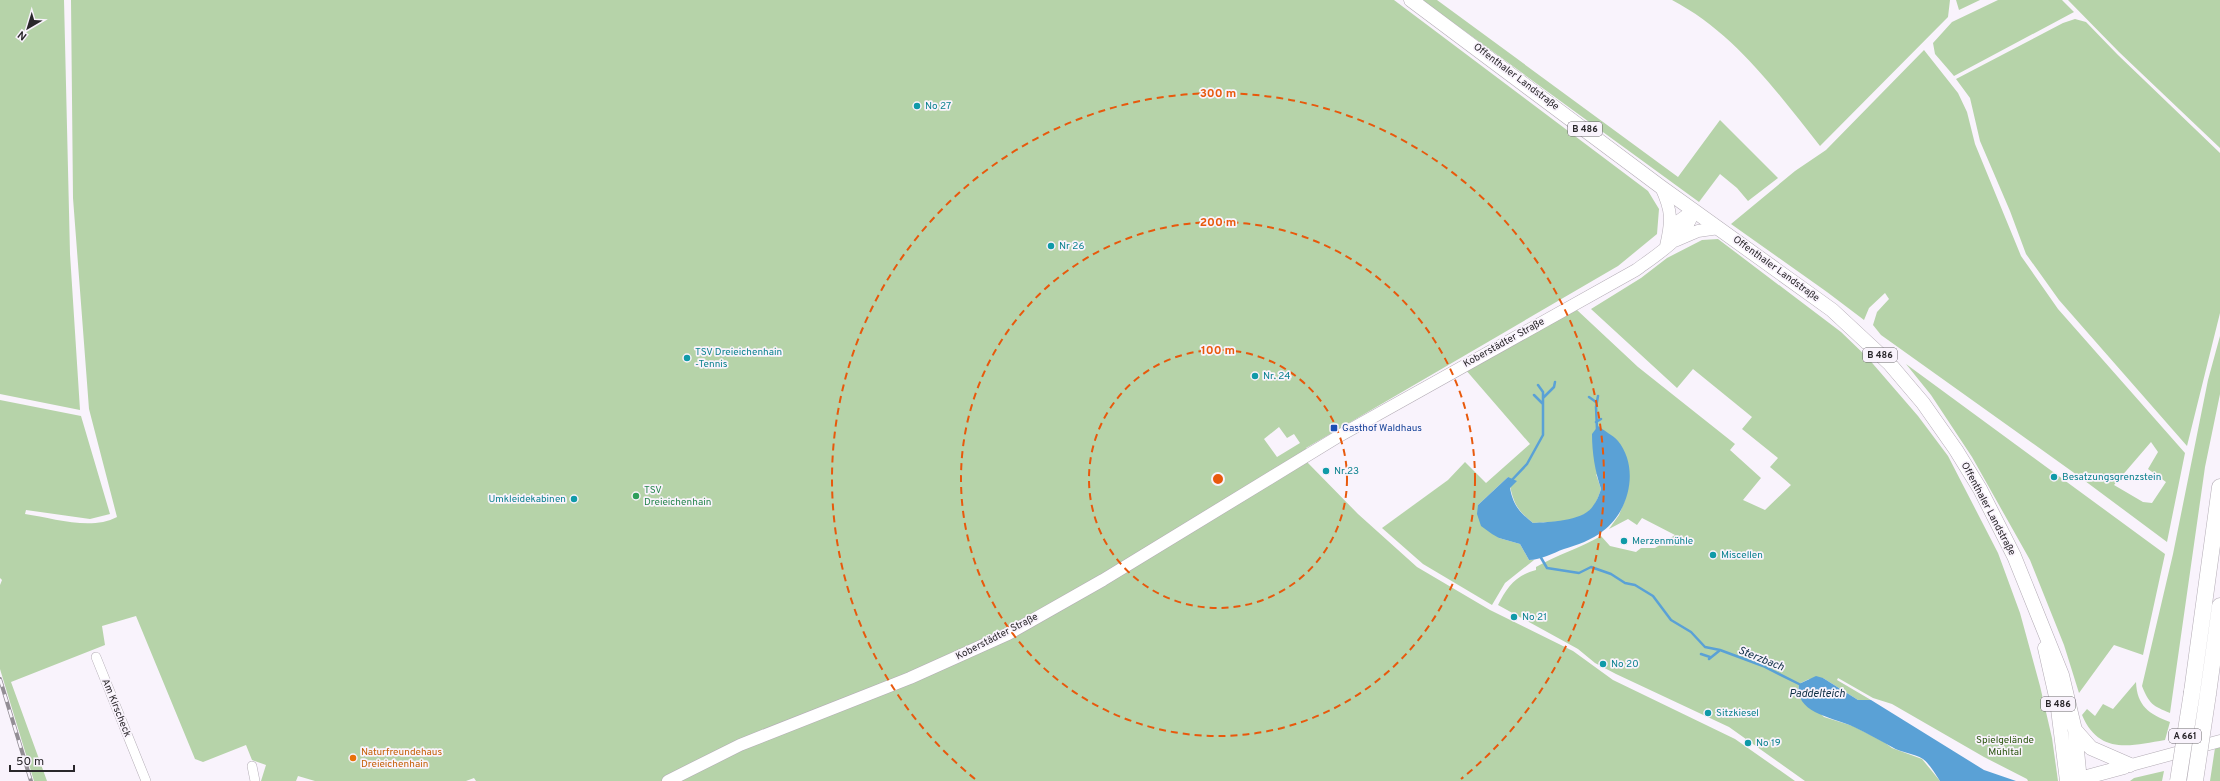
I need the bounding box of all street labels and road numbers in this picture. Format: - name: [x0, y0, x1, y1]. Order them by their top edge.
- street label: Offenthaler Landstraße: [1471, 40, 1561, 114]
- road number: B 486: [1568, 122, 1602, 136]
- street label: Offenthaler Landstraße: [1730, 233, 1822, 305]
- street label: Koberstädter Straße: [1461, 315, 1547, 371]
- road number: B 486: [1863, 348, 1897, 362]
- street label: Offenthaler Landstraße: [1958, 460, 2018, 558]
- street label: Koberstädter Straße: [954, 611, 1040, 663]
- street label: Am Kirscheck: [98, 677, 134, 739]
- road number: B 486: [2041, 697, 2075, 711]
- road number: A 661: [2169, 729, 2201, 743]

